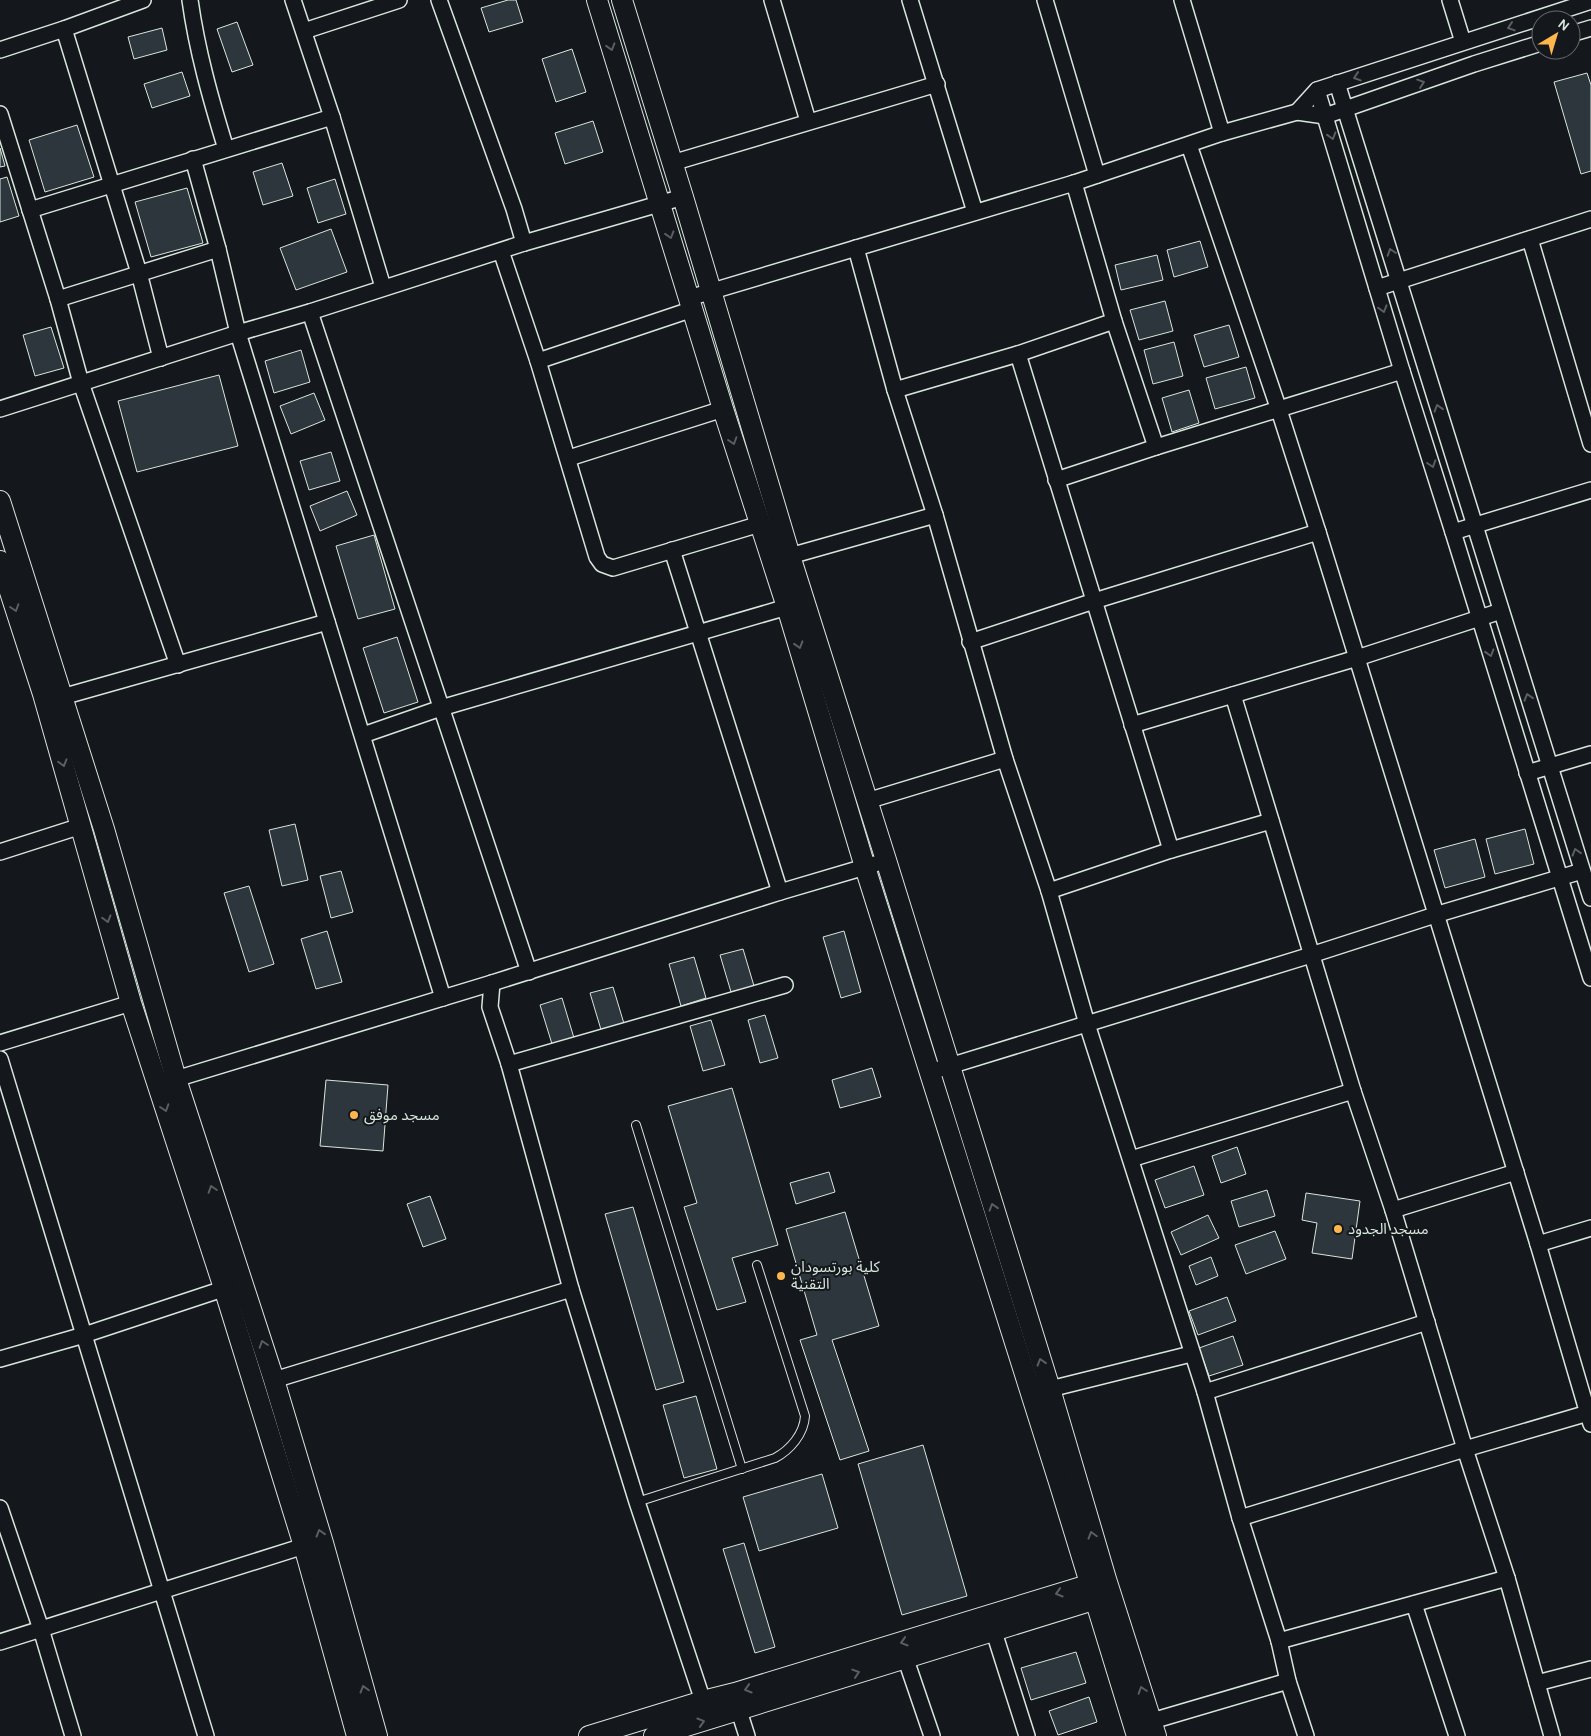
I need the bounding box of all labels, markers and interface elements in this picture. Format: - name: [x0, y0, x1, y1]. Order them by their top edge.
- north arrow: [1531, 10, 1581, 60]
- text: N: [1555, 15, 1573, 35]
- one-way arrow: [1508, 21, 1516, 31]
- one-way arrow: [606, 42, 616, 50]
- one-way arrow: [1353, 71, 1361, 81]
- one-way arrow: [1416, 79, 1425, 89]
- one-way arrow: [1326, 132, 1336, 140]
- one-way arrow: [664, 231, 674, 239]
- one-way arrow: [1387, 249, 1397, 257]
- one-way arrow: [1378, 304, 1388, 312]
- one-way arrow: [1434, 404, 1444, 413]
- one-way arrow: [728, 436, 738, 444]
- one-way arrow: [1426, 459, 1436, 468]
- one-way arrow: [9, 603, 19, 611]
- one-way arrow: [793, 641, 803, 649]
- one-way arrow: [1484, 648, 1494, 656]
- one-way arrow: [1524, 693, 1534, 701]
- one-way arrow: [57, 758, 67, 767]
- one-way arrow: [1572, 848, 1582, 857]
- one-way arrow: [102, 915, 112, 923]
- one-way arrow: [159, 1103, 169, 1112]
- place label: مسجد موفق: [364, 1106, 440, 1125]
- marker: مسجد موفق: [348, 1109, 360, 1121]
- one-way arrow: [208, 1185, 218, 1194]
- one-way arrow: [989, 1203, 999, 1212]
- place label: مسجد الجدود: [1348, 1220, 1429, 1238]
- marker: مسجد الجدود: [1332, 1223, 1344, 1235]
- place label: كلية بورتسودان التقنية: [791, 1258, 880, 1293]
- marker: كلية بورتسودان التقنية: [775, 1270, 787, 1282]
- one-way arrow: [258, 1340, 268, 1348]
- one-way arrow: [1037, 1358, 1047, 1367]
- one-way arrow: [315, 1529, 325, 1537]
- one-way arrow: [1088, 1531, 1098, 1539]
- one-way arrow: [1055, 1588, 1064, 1598]
- one-way arrow: [900, 1636, 908, 1646]
- one-way arrow: [851, 1669, 860, 1679]
- one-way arrow: [745, 1684, 753, 1694]
- one-way arrow: [360, 1686, 370, 1694]
- one-way arrow: [1137, 1686, 1147, 1694]
- one-way arrow: [697, 1718, 705, 1728]

